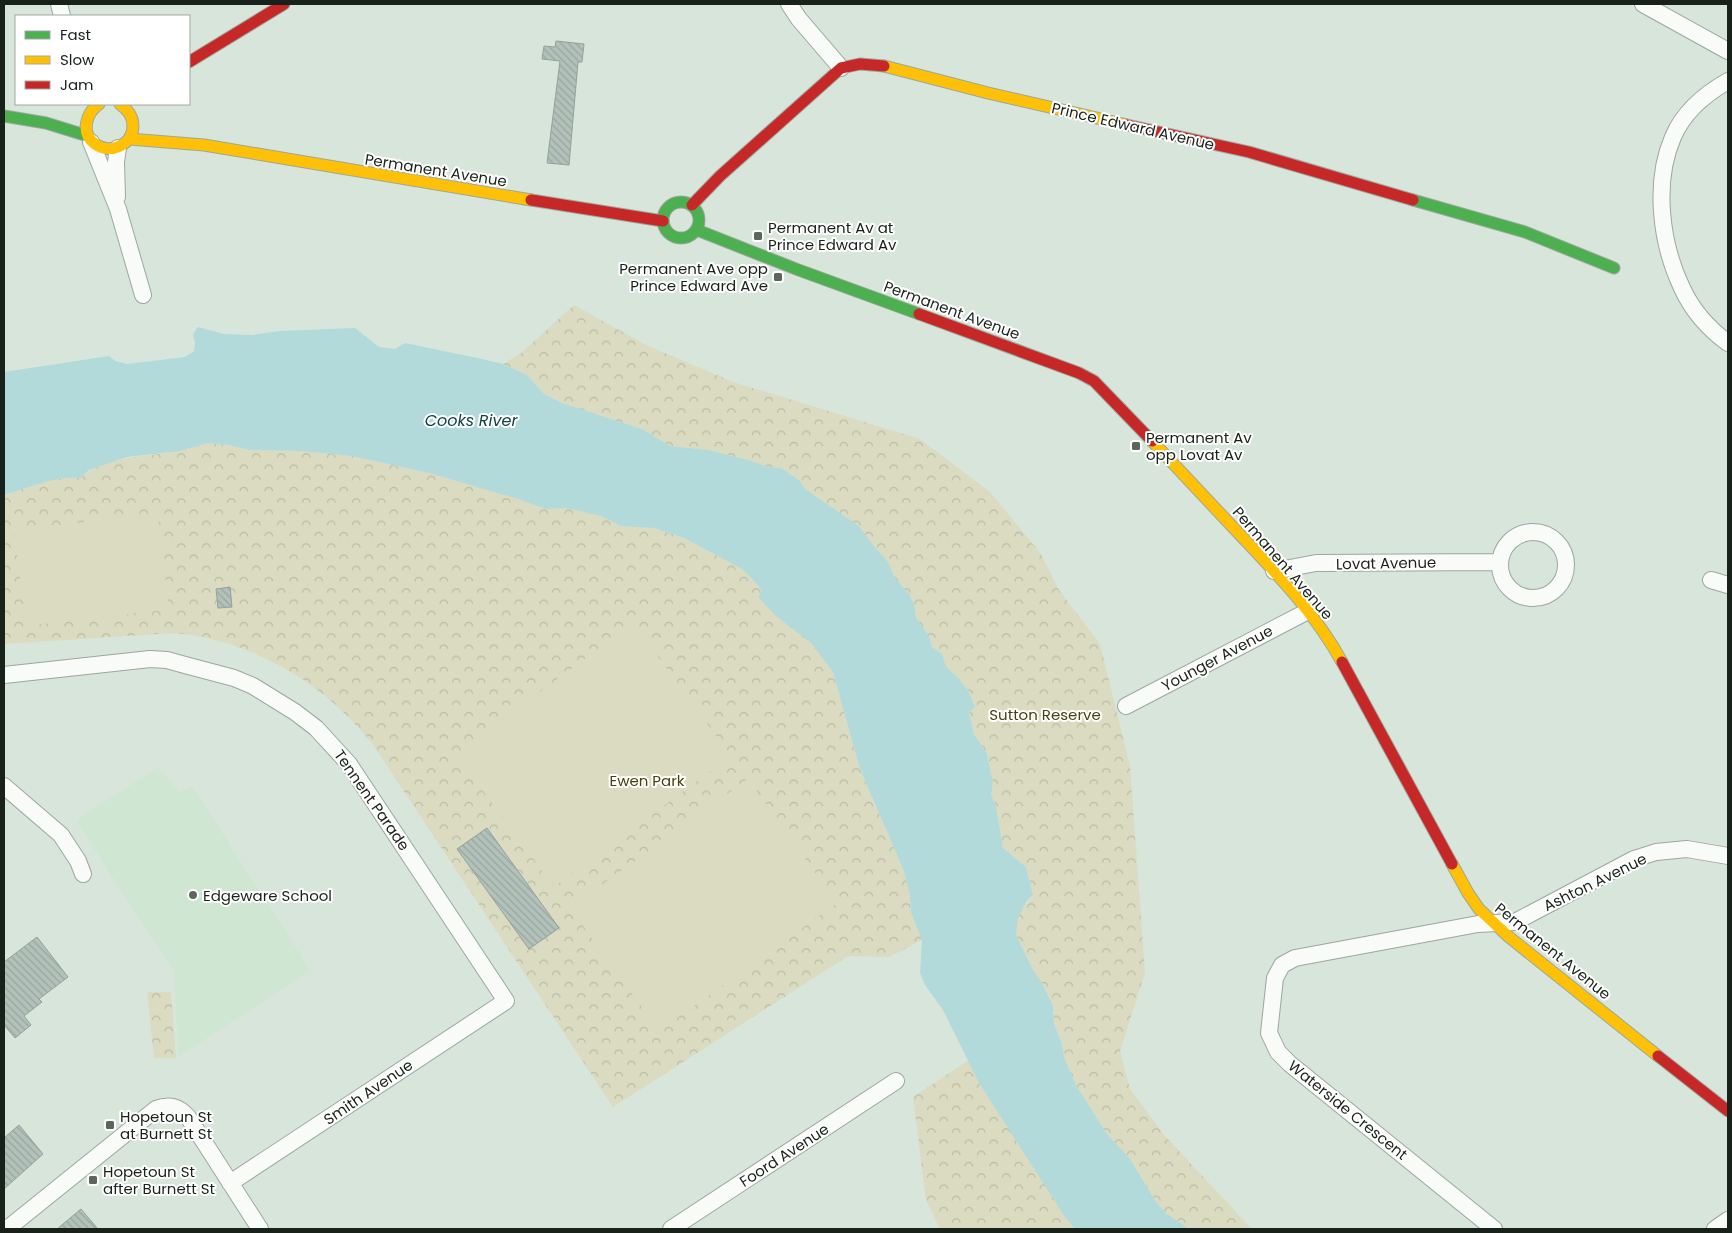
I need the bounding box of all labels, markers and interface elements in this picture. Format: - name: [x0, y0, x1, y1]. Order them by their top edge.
- legend: [15, 15, 190, 105]
- text: Fast: [60, 24, 91, 45]
- text: Slow: [60, 49, 95, 70]
- text: Jam: [60, 74, 94, 95]
- street label: Prince Edward Avenue: [1050, 97, 1216, 155]
- street label: Permanent Avenue: [364, 148, 508, 192]
- place label: Permanent Av at Prince Edward Av: [768, 217, 897, 255]
- marker: Permanent Av at Prince Edward Av: [752, 230, 764, 242]
- place label: Permanent Ave opp Prince Edward Ave: [619, 258, 768, 296]
- marker: Permanent Ave opp Prince Edward Ave: [772, 271, 784, 283]
- street label: Permanent Avenue: [881, 276, 1023, 344]
- water label: Cooks River: [425, 409, 518, 432]
- place label: Permanent Av opp Lovat Av: [1146, 427, 1252, 465]
- marker: Permanent Av opp Lovat Av: [1130, 440, 1142, 452]
- street label: Permanent Avenue: [1228, 502, 1338, 624]
- street label: Lovat Avenue: [1336, 552, 1436, 574]
- street label: Younger Avenue: [1158, 620, 1276, 696]
- park label: Sutton Reserve: [989, 704, 1101, 725]
- street label: Tennent Parade: [329, 745, 415, 855]
- park label: Ewen Park: [609, 770, 685, 791]
- street label: Ashton Avenue: [1540, 848, 1650, 916]
- place label: Edgeware School: [203, 885, 332, 906]
- marker: Edgeware School: [187, 889, 199, 901]
- street label: Permanent Avenue: [1491, 898, 1615, 1004]
- street label: Smith Avenue: [319, 1054, 417, 1130]
- street label: Waterside Crescent: [1284, 1055, 1412, 1165]
- place label: Hopetoun St at Burnett St: [120, 1106, 212, 1144]
- street label: Foord Avenue: [735, 1118, 833, 1192]
- marker: Hopetoun St at Burnett St: [104, 1119, 116, 1131]
- place label: Hopetoun St after Burnett St: [103, 1161, 215, 1199]
- marker: Hopetoun St after Burnett St: [87, 1174, 99, 1186]

